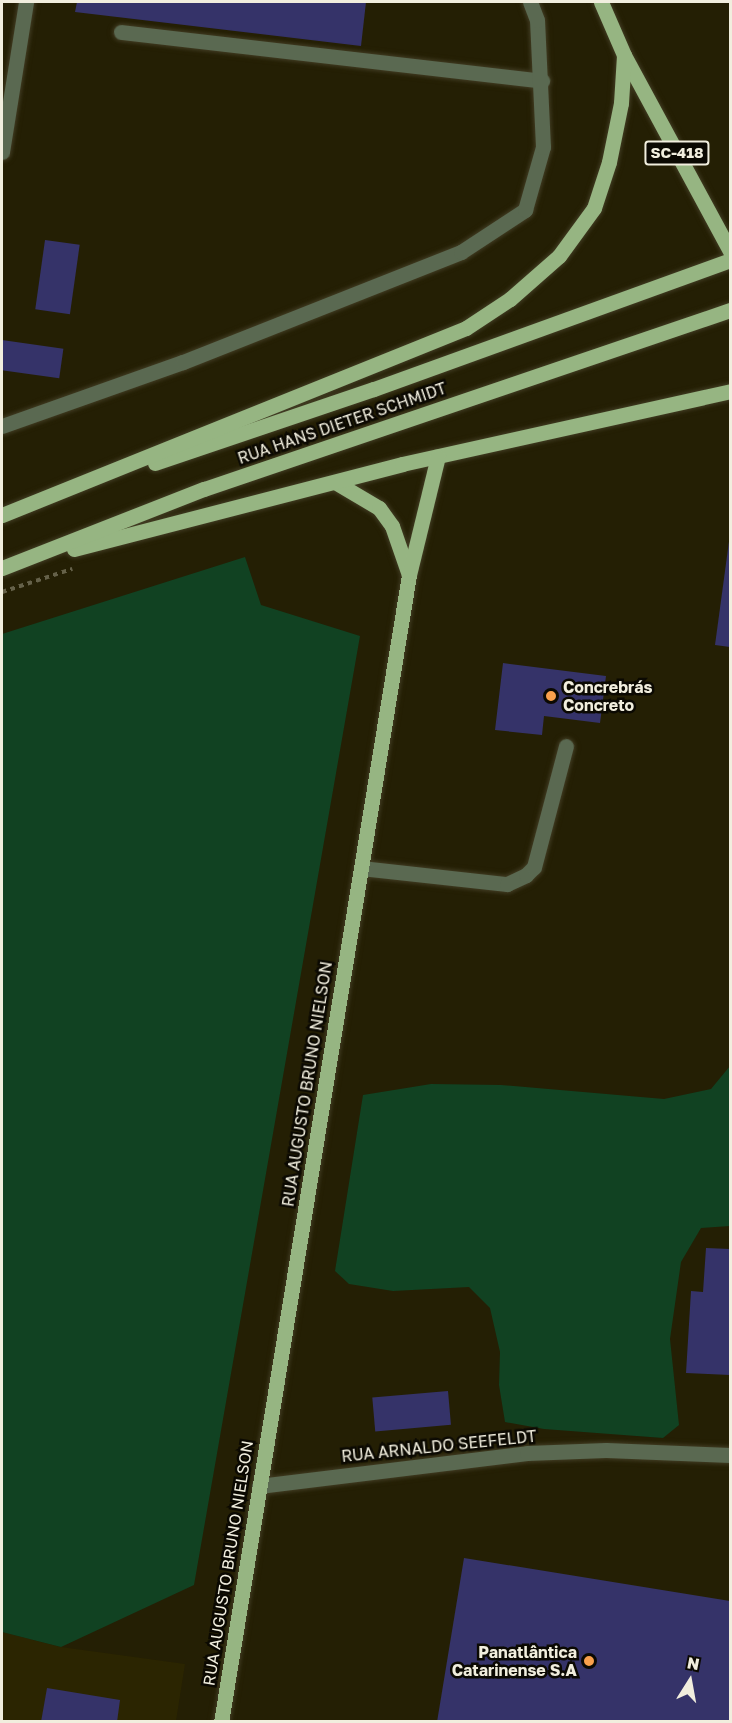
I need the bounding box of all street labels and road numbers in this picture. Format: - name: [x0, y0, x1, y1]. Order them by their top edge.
- road number: SC-418: [644, 141, 710, 165]
- street label: RUA HANS DIETER SCHMIDT: [235, 378, 449, 468]
- street label: RUA AUGUSTO BRUNO NIELSON: [278, 960, 336, 1208]
- street label: RUA ARNALDO SEEFELDT: [340, 1426, 538, 1466]
- street label: RUA AUGUSTO BRUNO NIELSON: [199, 1439, 257, 1687]

